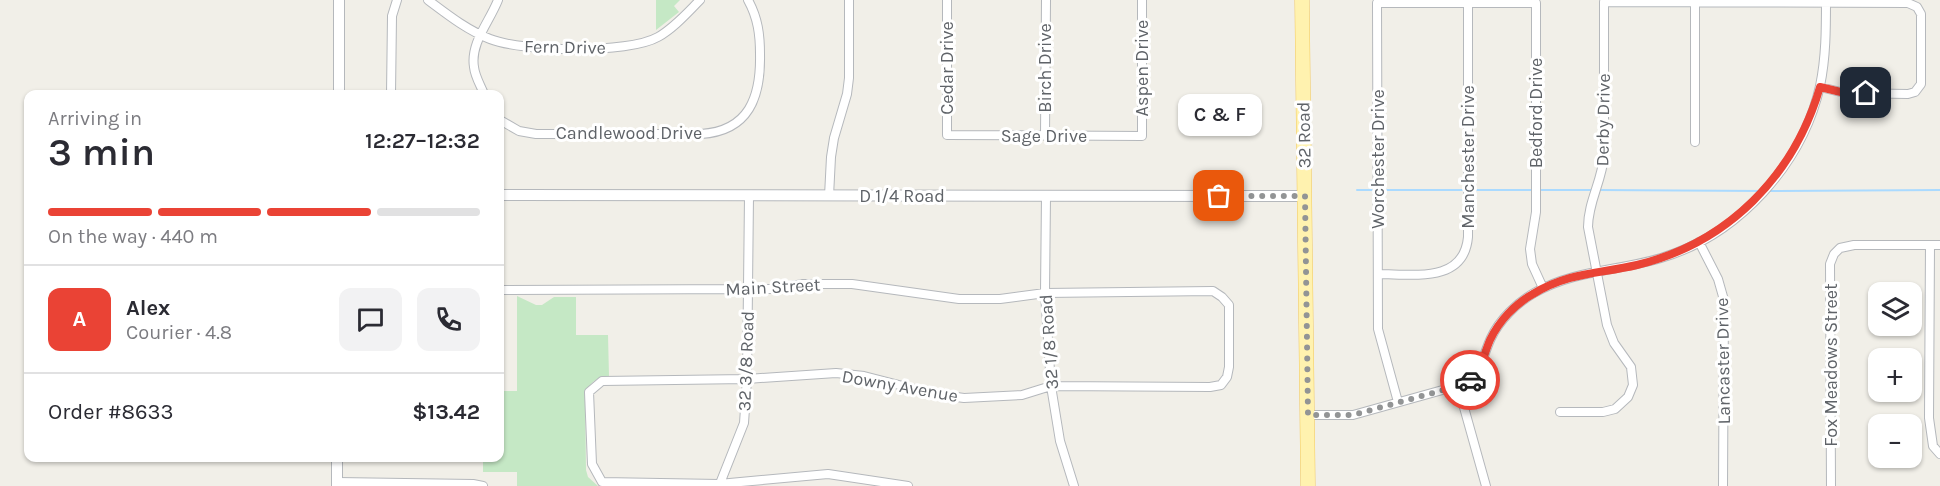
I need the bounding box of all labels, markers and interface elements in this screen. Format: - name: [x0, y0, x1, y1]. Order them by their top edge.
- street label: Aspen Drive: [1131, 20, 1153, 116]
- street label: Cedar Drive: [936, 21, 958, 115]
- street label: Birch Drive: [1034, 23, 1056, 113]
- street label: Fern Drive: [524, 35, 606, 59]
- street label: Bedford Drive: [1525, 58, 1547, 168]
- pin: [1840, 67, 1891, 118]
- street label: Derby Drive: [1591, 73, 1615, 167]
- icon: home: [1849, 76, 1882, 109]
- street label: Manchester Drive: [1457, 85, 1479, 229]
- street label: Worchester Drive: [1367, 89, 1389, 229]
- callout: C & F: [1177, 94, 1261, 136]
- street label: 32 Road: [1292, 101, 1316, 169]
- text: C & F: [1194, 103, 1246, 126]
- text: Arriving in: [48, 107, 142, 130]
- street label: Candlewood Drive: [556, 122, 702, 144]
- street label: Sage Drive: [1001, 125, 1087, 147]
- text: 12:27–12:32: [365, 128, 480, 154]
- text: 3 min: [48, 129, 155, 175]
- pin: [1193, 170, 1244, 221]
- icon: bag: [1202, 179, 1235, 212]
- street label: D 1/4 Road: [859, 185, 945, 207]
- text: On the way · 440 m: [48, 225, 218, 248]
- street label: Main Street: [725, 274, 821, 300]
- map controls: [1868, 282, 1922, 468]
- button: layers: [1868, 282, 1922, 336]
- street label: Fox Meadows Street: [1820, 283, 1842, 447]
- button: chat: [339, 288, 402, 351]
- button: phone: [417, 288, 480, 351]
- street label: 32 1/8 Road: [1035, 293, 1063, 391]
- text: Alex: [126, 295, 170, 321]
- street label: Lancaster Drive: [1711, 297, 1735, 425]
- text: A: [73, 306, 86, 332]
- street label: 32 3/8 Road: [733, 310, 759, 412]
- text: Courier · 4.8: [126, 321, 232, 344]
- button: +: [1868, 348, 1922, 402]
- courier: [1440, 350, 1500, 410]
- icon: car: [1454, 364, 1487, 397]
- street label: Downy Avenue: [840, 365, 960, 407]
- text: Order #8633: [48, 399, 174, 425]
- text: $13.42: [412, 399, 480, 425]
- button: −: [1868, 414, 1922, 468]

